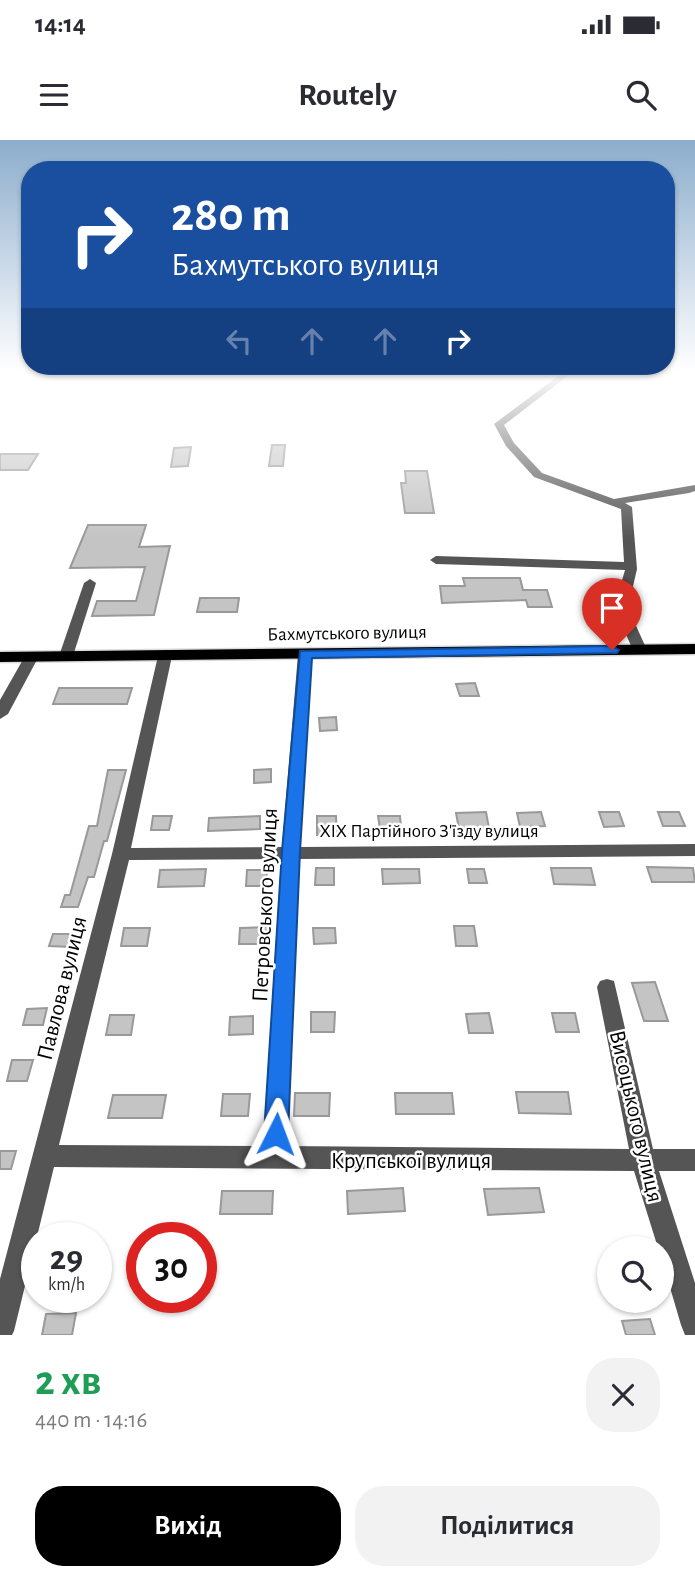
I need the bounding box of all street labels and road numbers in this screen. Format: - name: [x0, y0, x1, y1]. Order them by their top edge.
- street label: Бахмутського вулиця: [267, 623, 427, 644]
- street label: Петровського вулиця: [249, 807, 282, 1003]
- street label: XIX Партійного З'їзду вулиця: [319, 822, 539, 841]
- street label: Павлова вулиця: [33, 914, 91, 1063]
- street label: Висоцького вулиця: [605, 1028, 667, 1205]
- street label: Крупської вулиця: [331, 1150, 491, 1173]

